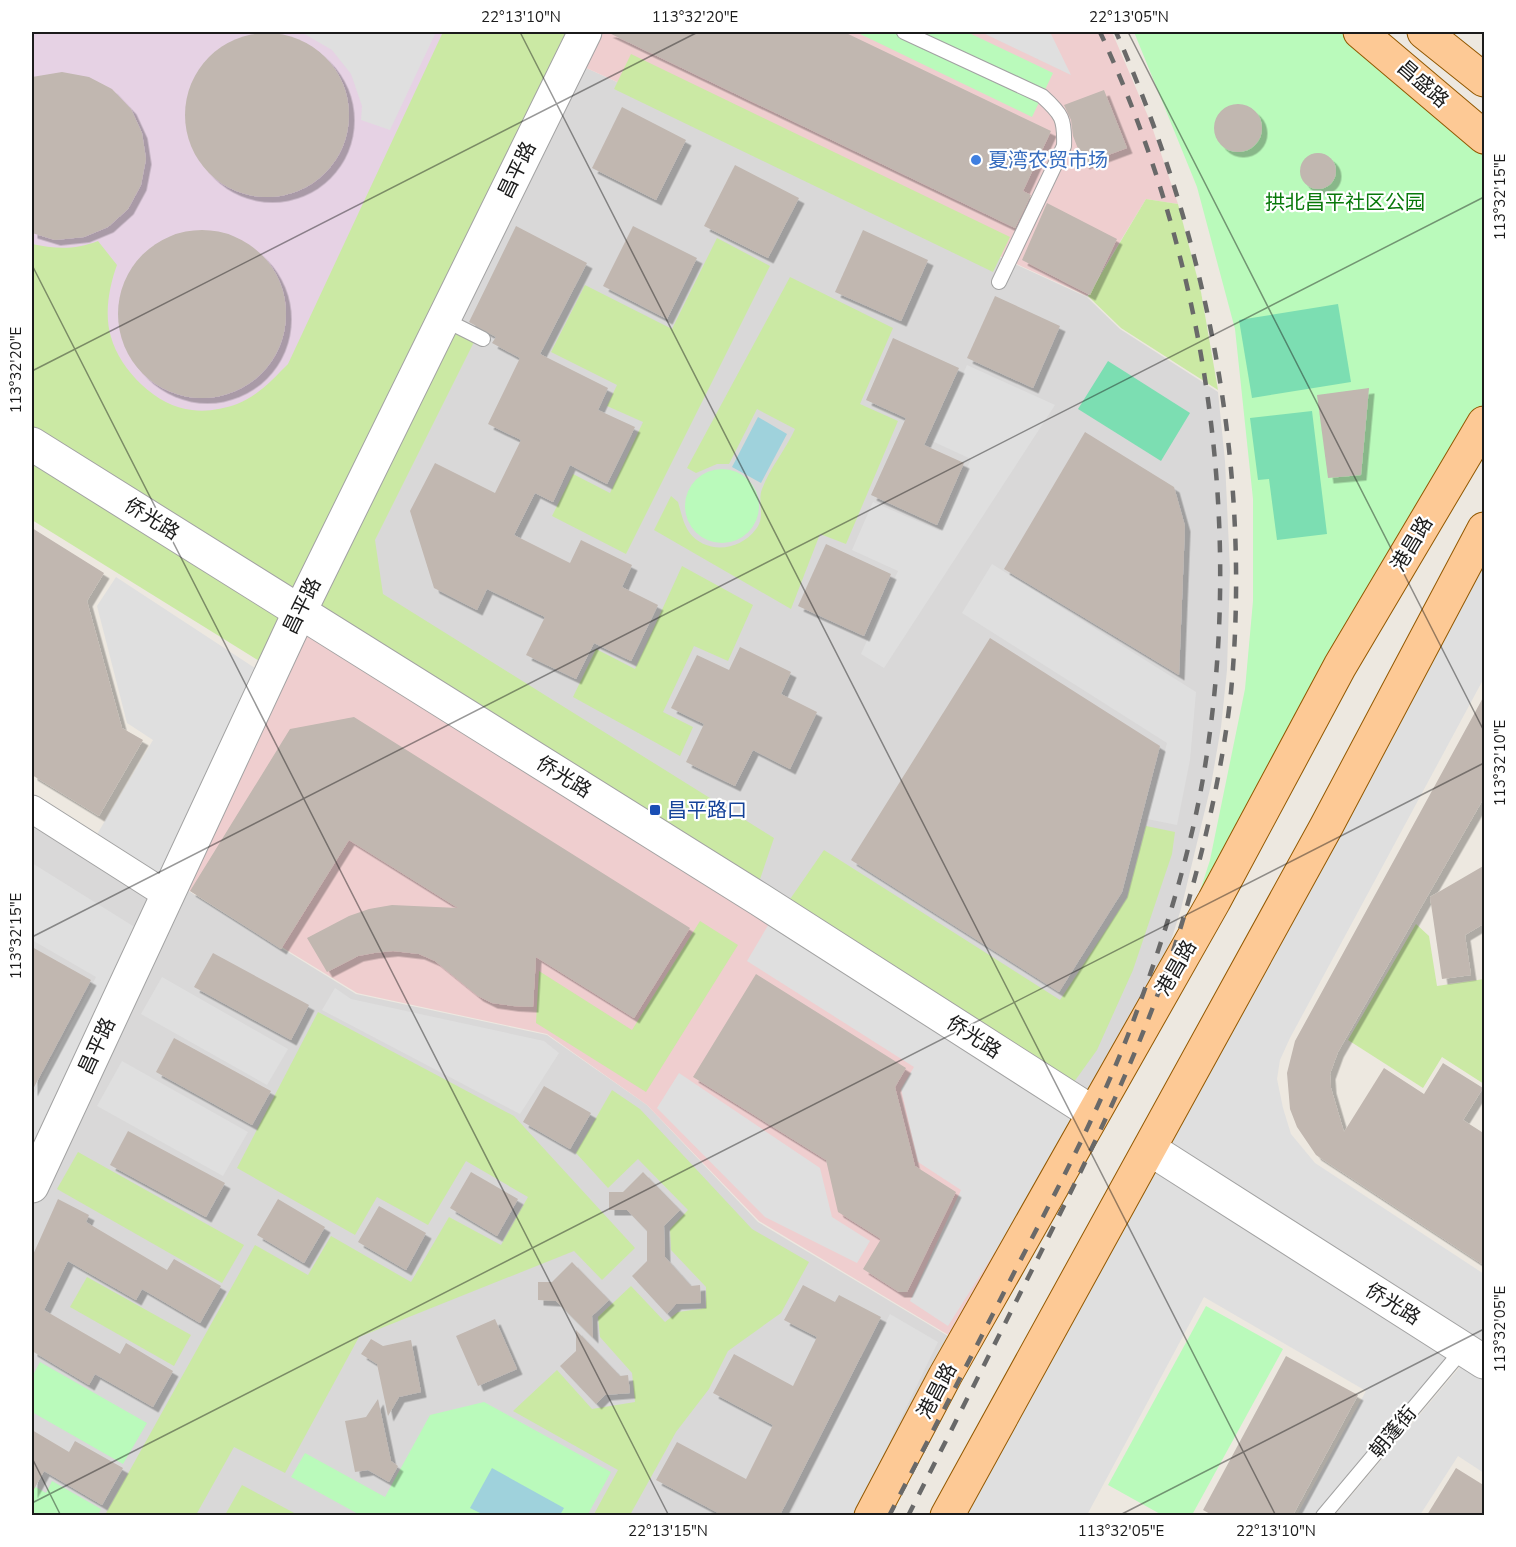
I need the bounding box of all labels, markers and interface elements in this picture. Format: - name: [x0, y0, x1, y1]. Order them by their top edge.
- text: 22°13'10"N: [481, 7, 561, 27]
- text: 113°32'20"E: [652, 7, 738, 27]
- text: 22°13'05"N: [1089, 7, 1169, 27]
- street label: 昌盛路: [1392, 54, 1454, 114]
- street label: 昌平路: [492, 137, 542, 203]
- place label: 夏湾农贸市场: [988, 147, 1108, 174]
- marker: 夏湾农贸市场: [969, 153, 983, 167]
- text: 113°32'15"E: [1490, 154, 1510, 240]
- park label: 拱北昌平社区公园: [1265, 189, 1425, 216]
- text: 113°32'20"E: [6, 327, 26, 413]
- street label: 侨光路: [119, 492, 185, 546]
- street label: 港昌路: [1385, 511, 1439, 577]
- street label: 昌平路: [277, 573, 327, 639]
- text: 113°32'10"E: [1490, 720, 1510, 806]
- street label: 侨光路: [531, 750, 597, 804]
- place label: 昌平路口: [667, 797, 747, 824]
- marker: 昌平路口: [648, 803, 662, 817]
- text: 113°32'15"E: [6, 893, 26, 979]
- street label: 港昌路: [1149, 935, 1203, 1001]
- street label: 侨光路: [941, 1009, 1007, 1065]
- street label: 昌平路: [72, 1013, 122, 1079]
- street label: 侨光路: [1360, 1277, 1426, 1331]
- text: 113°32'05"E: [1490, 1286, 1510, 1372]
- street label: 港昌路: [911, 1358, 963, 1424]
- street label: 朝蓬街: [1363, 1400, 1423, 1464]
- text: 22°13'15"N: [628, 1521, 708, 1541]
- text: 113°32'05"E: [1078, 1521, 1164, 1541]
- text: 22°13'10"N: [1236, 1521, 1316, 1541]

